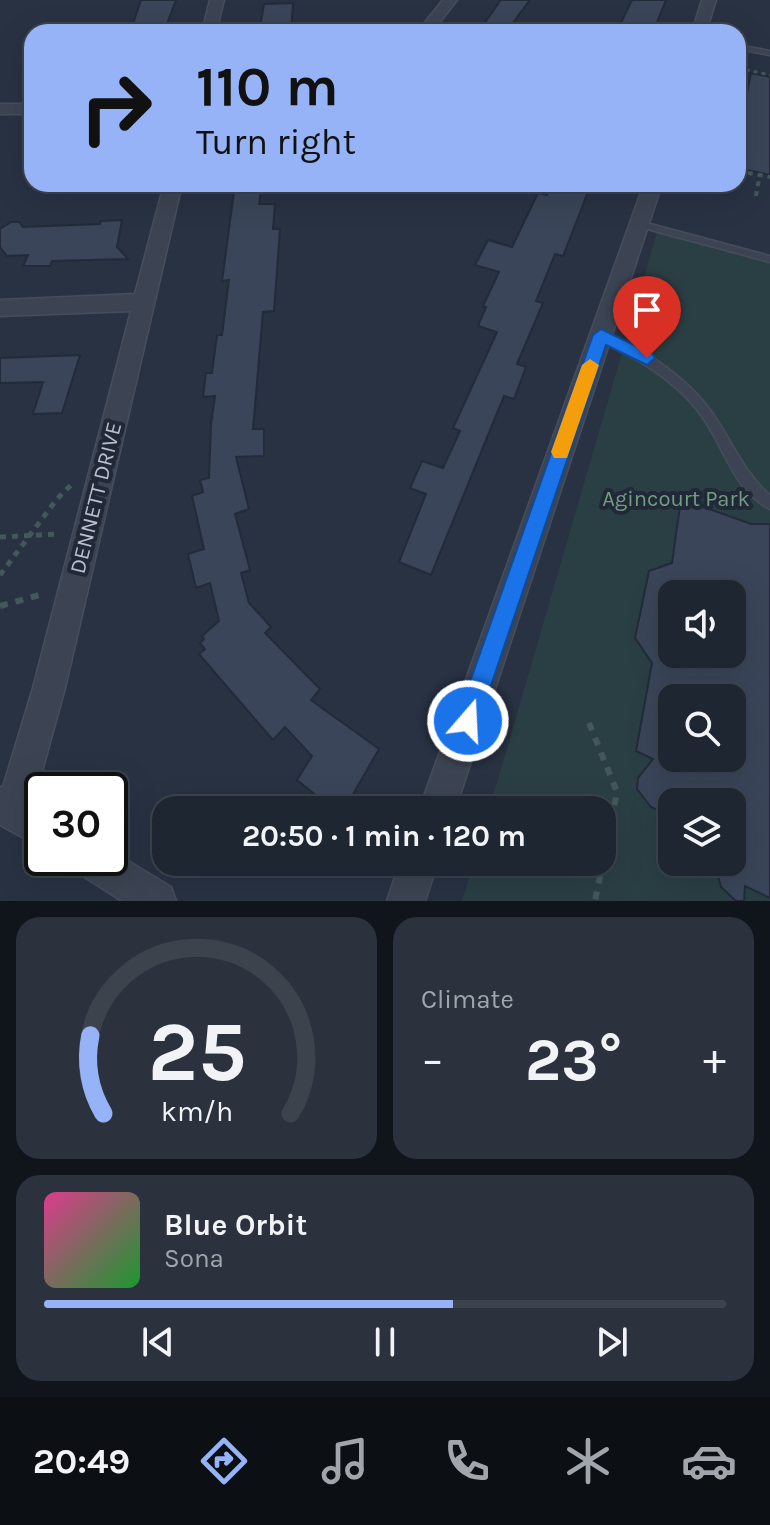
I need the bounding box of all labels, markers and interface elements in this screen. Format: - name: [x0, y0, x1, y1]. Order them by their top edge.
- text: 110 m: [196, 54, 339, 119]
- icon: right: [64, 56, 168, 160]
- text: Turn right: [196, 121, 356, 163]
- pin: [613, 276, 681, 358]
- icon: arrive: [625, 288, 669, 332]
- street label: DENNETT DRIVE: [65, 419, 127, 577]
- park label: Agincourt Park: [602, 486, 750, 512]
- map controls: [658, 580, 746, 876]
- button: sound: [658, 580, 746, 668]
- position arrow: [426, 679, 510, 763]
- button: search: [658, 684, 746, 772]
- speed limit sign: 30: [24, 772, 128, 876]
- button: layers: [658, 788, 746, 876]
- text: 20:50 · 1 min · 120 m: [242, 818, 526, 854]
- text: Climate: [421, 984, 514, 1015]
- text: 25: [147, 1004, 246, 1101]
- text: 23°: [525, 1025, 622, 1095]
- text: −: [421, 1034, 444, 1085]
- text: +: [703, 1034, 726, 1085]
- text: km/h: [160, 1095, 233, 1128]
- text: Blue Orbit: [164, 1207, 307, 1243]
- text: Sona: [164, 1243, 224, 1274]
- icon: previous: [136, 1320, 180, 1364]
- icon: pause: [363, 1320, 407, 1364]
- icon: next: [590, 1320, 634, 1364]
- icon: directions: [196, 1433, 252, 1489]
- icon: music: [317, 1433, 373, 1489]
- icon: phone: [439, 1433, 495, 1489]
- icon: climate: [560, 1433, 616, 1489]
- icon: car: [681, 1433, 737, 1489]
- text: 20:49: [33, 1440, 130, 1482]

